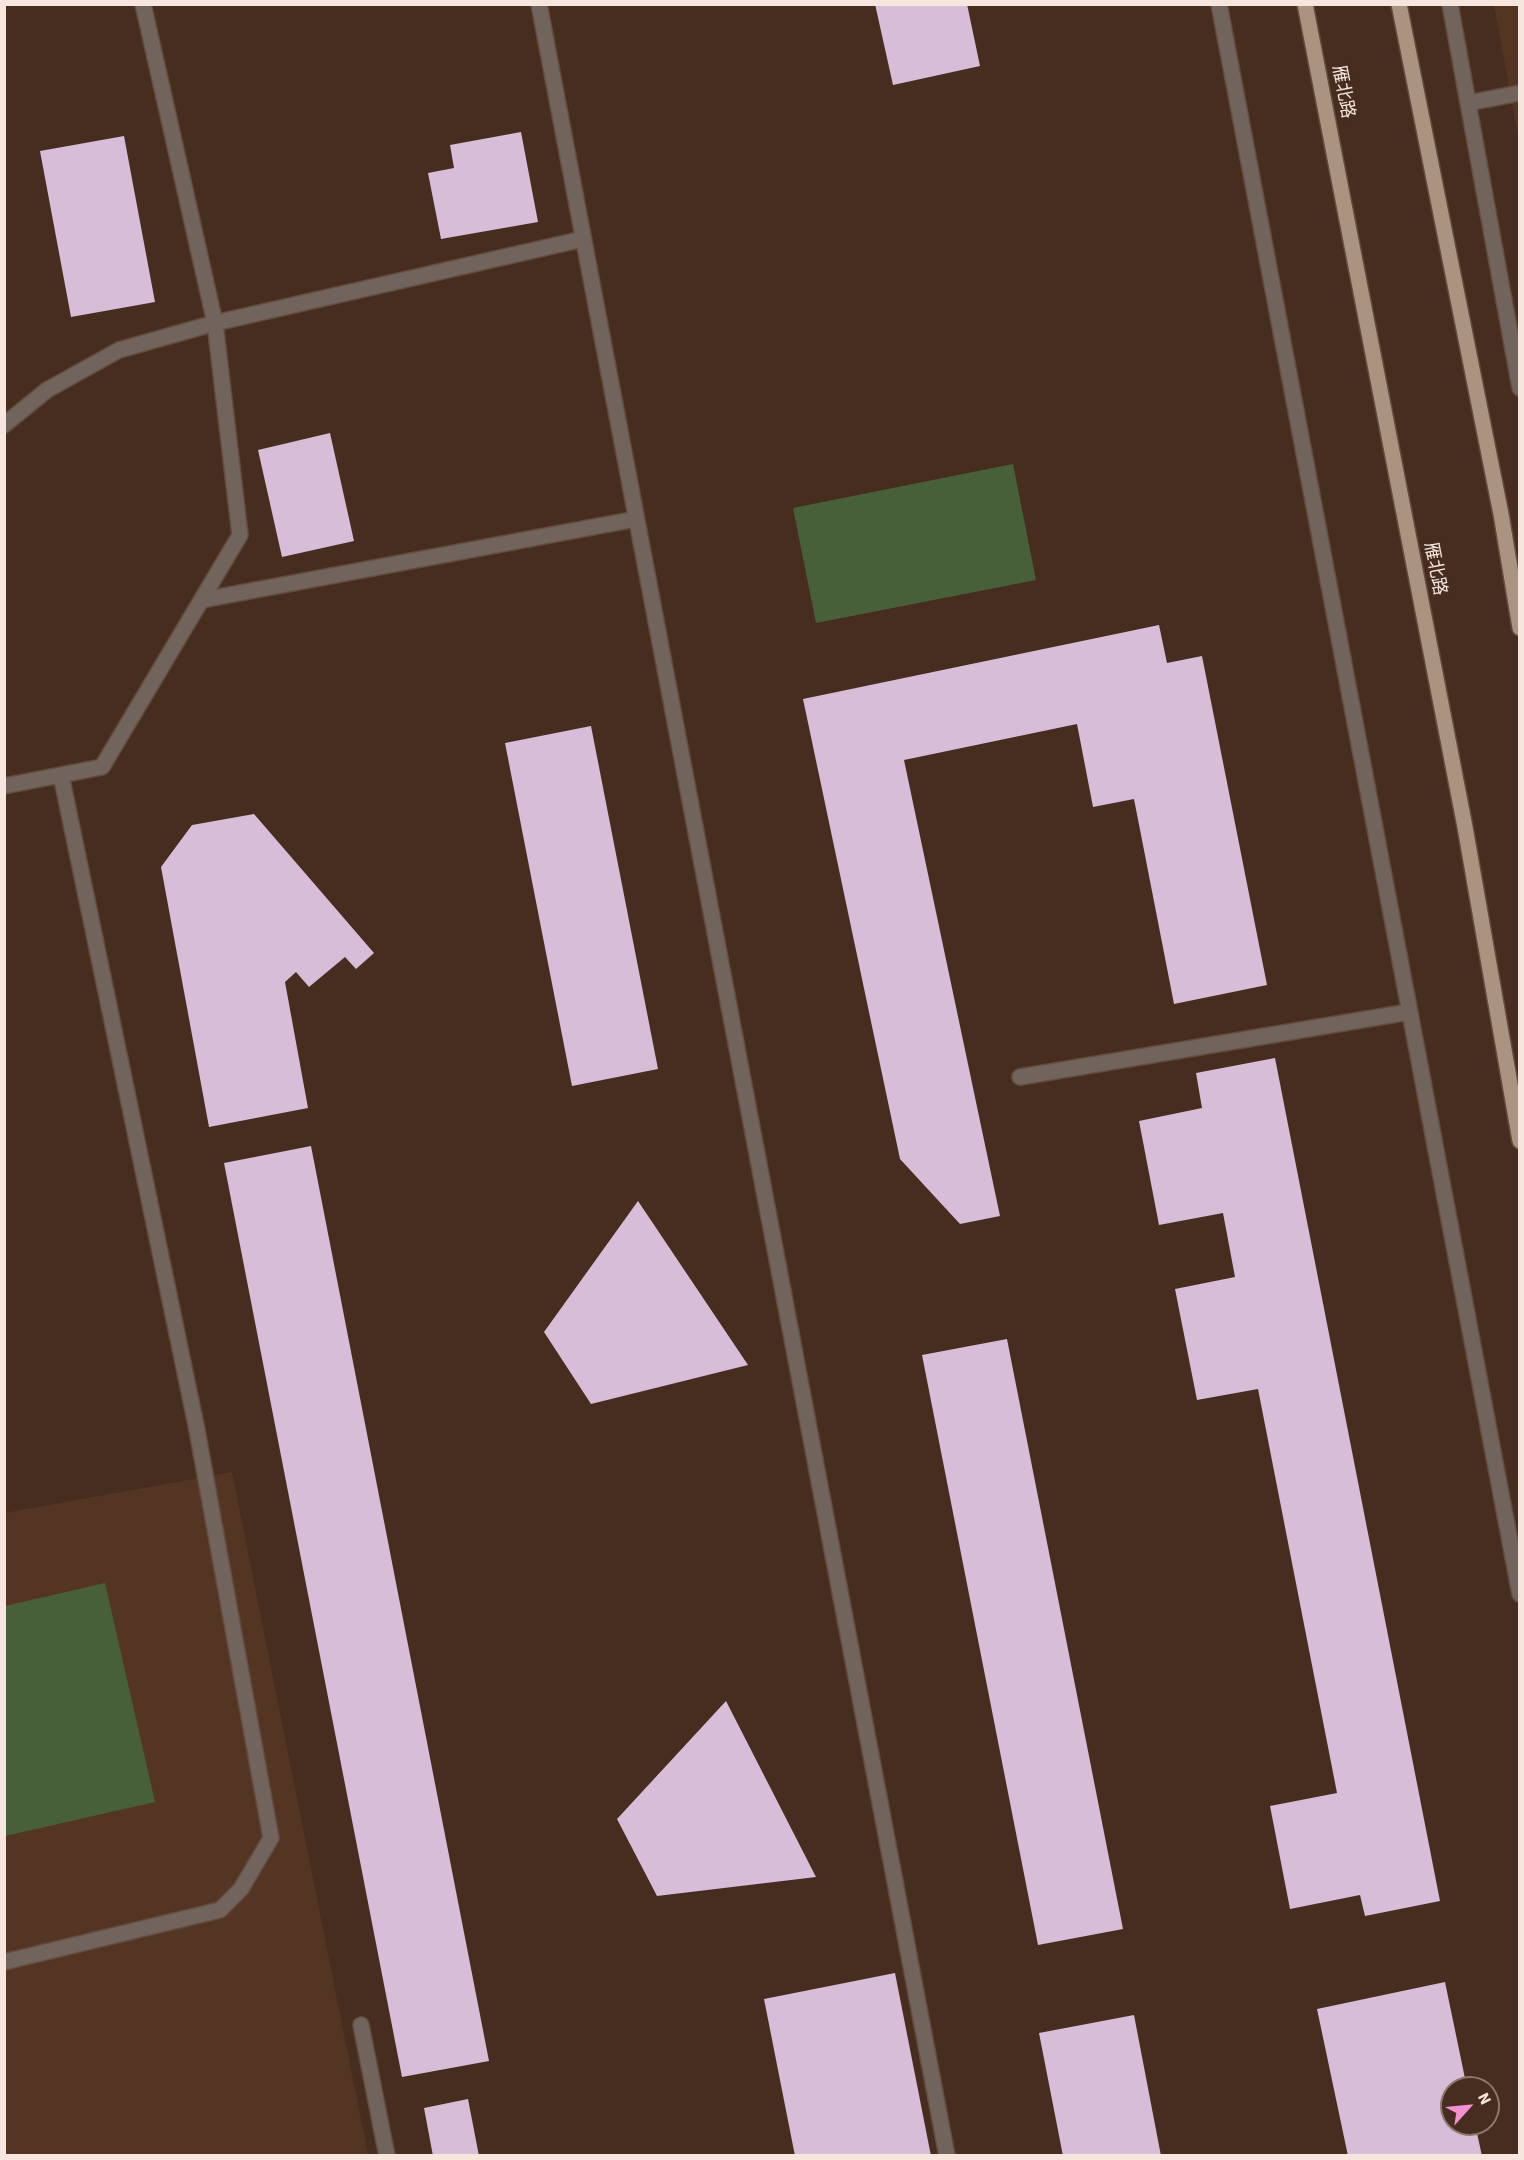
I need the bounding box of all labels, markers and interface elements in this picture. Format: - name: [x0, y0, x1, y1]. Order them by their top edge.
- street label: 雁北路: [1326, 63, 1358, 121]
- street label: 雁北路: [1418, 540, 1450, 598]
- north arrow: [1440, 2076, 1500, 2136]
- text: N: [1472, 2089, 1496, 2108]

